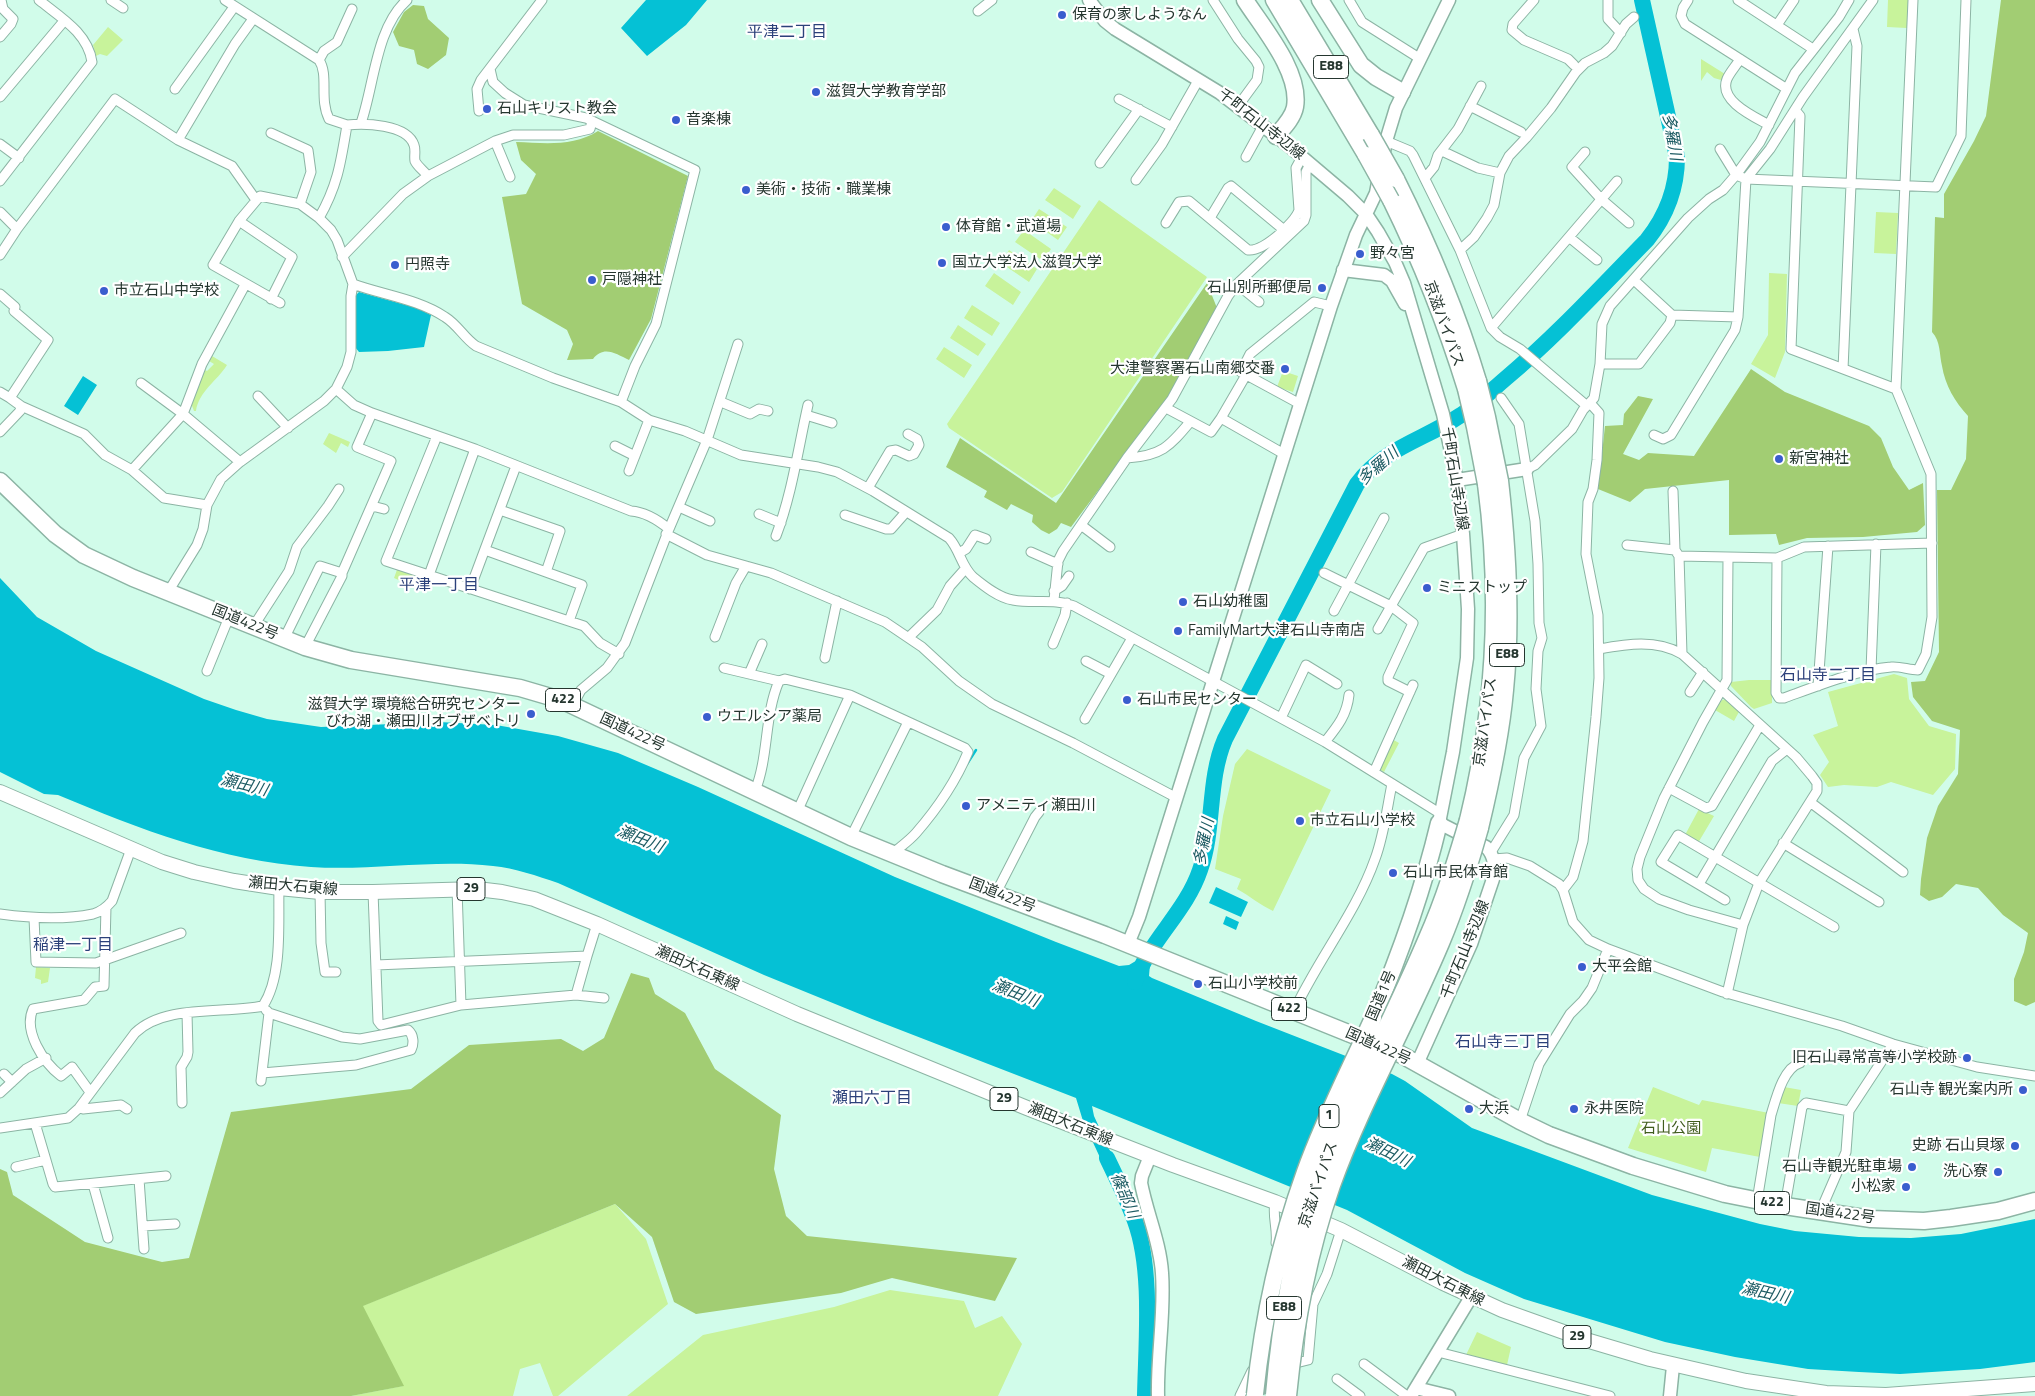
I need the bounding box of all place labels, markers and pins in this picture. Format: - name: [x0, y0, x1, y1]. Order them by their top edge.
- place label: 保育の家しようなん: [1072, 6, 1207, 24]
- marker: 保育の家しようなん: [1056, 9, 1068, 21]
- place label: 滋賀大学教育学部: [826, 83, 946, 101]
- marker: 滋賀大学教育学部: [810, 86, 822, 98]
- place label: 石山キリスト教会: [497, 100, 617, 118]
- marker: 石山キリスト教会: [481, 103, 493, 115]
- place label: 音楽棟: [686, 111, 731, 129]
- marker: 音楽棟: [670, 114, 682, 126]
- place label: 美術・技術・職業棟: [756, 181, 891, 199]
- marker: 美術・技術・職業棟: [740, 184, 752, 196]
- place label: 体育館・武道場: [956, 218, 1061, 236]
- marker: 体育館・武道場: [940, 221, 952, 233]
- place label: 野々宮: [1370, 245, 1415, 263]
- marker: 野々宮: [1354, 248, 1366, 260]
- place label: 国立大学法人滋賀大学: [952, 254, 1102, 272]
- place label: 円照寺: [405, 256, 450, 274]
- marker: 国立大学法人滋賀大学: [936, 257, 948, 269]
- marker: 円照寺: [389, 259, 401, 271]
- place label: 戸隠神社: [602, 271, 662, 289]
- marker: 戸隠神社: [586, 274, 598, 286]
- place label: 石山別所郵便局: [1207, 279, 1312, 297]
- place label: 市立石山中学校: [114, 282, 219, 300]
- marker: 石山別所郵便局: [1316, 282, 1328, 294]
- marker: 市立石山中学校: [98, 285, 110, 297]
- place label: 大津警察署石山南郷交番: [1110, 360, 1275, 378]
- marker: 大津警察署石山南郷交番: [1279, 363, 1291, 375]
- place label: 新宮神社: [1789, 450, 1849, 468]
- marker: 新宮神社: [1773, 453, 1785, 465]
- place label: ミニストップ: [1437, 579, 1527, 597]
- marker: ミニストップ: [1421, 582, 1433, 594]
- place label: 石山幼稚園: [1193, 593, 1268, 611]
- marker: 石山幼稚園: [1177, 596, 1189, 608]
- place label: FamilyMart大津石山寺南店: [1188, 622, 1365, 640]
- marker: FamilyMart大津石山寺南店: [1172, 625, 1184, 637]
- place label: 石山市民センター: [1137, 691, 1257, 709]
- marker: 石山市民センター: [1121, 694, 1133, 706]
- place label: 滋賀大学 環境総合研究センター びわ湖・瀬田川オブザベトリ: [308, 696, 521, 731]
- marker: 滋賀大学 環境総合研究センター びわ湖・瀬田川オブザベトリ: [525, 708, 537, 720]
- place label: ウエルシア薬局: [717, 708, 822, 726]
- marker: ウエルシア薬局: [701, 711, 713, 723]
- place label: アメニティ瀬田川: [976, 797, 1096, 815]
- marker: アメニティ瀬田川: [960, 800, 972, 812]
- place label: 市立石山小学校: [1310, 812, 1415, 830]
- marker: 市立石山小学校: [1294, 815, 1306, 827]
- place label: 石山市民体育館: [1403, 864, 1508, 882]
- marker: 石山市民体育館: [1387, 867, 1399, 879]
- place label: 大平会館: [1592, 958, 1652, 976]
- marker: 大平会館: [1576, 961, 1588, 973]
- place label: 石山小学校前: [1208, 975, 1298, 993]
- marker: 石山小学校前: [1192, 978, 1204, 990]
- place label: 旧石山尋常高等小学校跡: [1792, 1049, 1957, 1067]
- marker: 旧石山尋常高等小学校跡: [1961, 1052, 1973, 1064]
- place label: 石山寺 観光案内所: [1890, 1081, 2013, 1099]
- marker: 石山寺 観光案内所: [2017, 1084, 2029, 1096]
- place label: 大浜: [1479, 1100, 1509, 1118]
- place label: 永井医院: [1584, 1100, 1644, 1118]
- marker: 大浜: [1463, 1103, 1475, 1115]
- marker: 永井医院: [1568, 1103, 1580, 1115]
- place label: 史跡 石山貝塚: [1912, 1137, 2005, 1155]
- marker: 史跡 石山貝塚: [2009, 1140, 2021, 1152]
- place label: 石山寺観光駐車場: [1782, 1158, 1902, 1176]
- marker: 石山寺観光駐車場: [1906, 1161, 1918, 1173]
- place label: 洗心寮: [1943, 1163, 1988, 1181]
- marker: 洗心寮: [1992, 1166, 2004, 1178]
- place label: 小松家: [1851, 1178, 1896, 1196]
- marker: 小松家: [1900, 1181, 1912, 1193]

